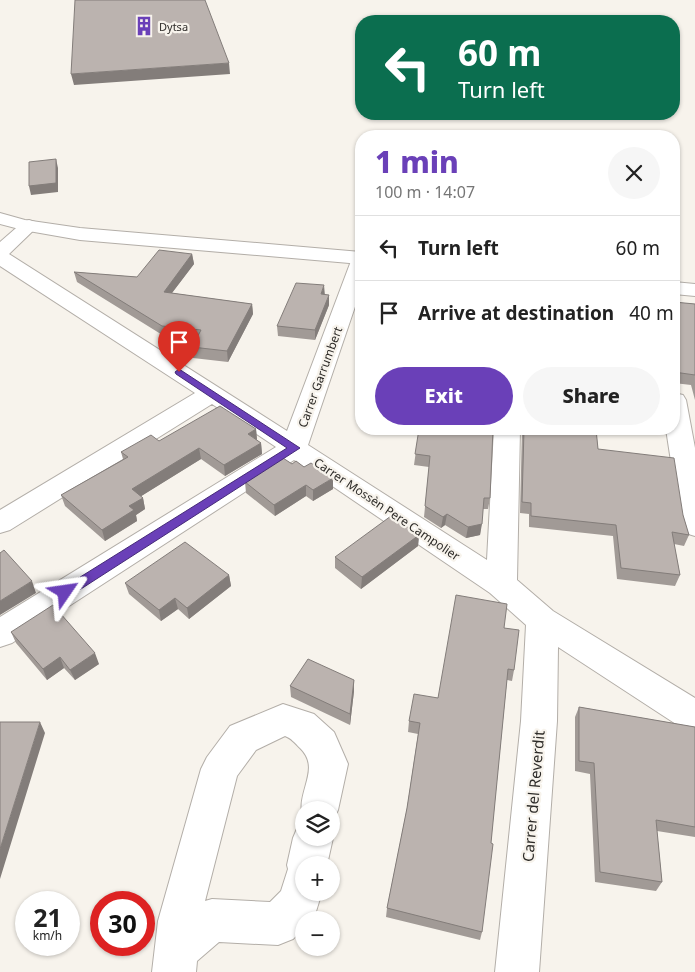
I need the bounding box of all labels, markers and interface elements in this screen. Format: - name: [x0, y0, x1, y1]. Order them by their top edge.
- building icon: Dytsa: [133, 15, 155, 37]
- place label: Dytsa: [159, 19, 188, 34]
- text: 60 m: [458, 29, 541, 76]
- icon: left: [375, 35, 440, 100]
- text: Turn left: [458, 74, 545, 104]
- text: 1 min: [375, 141, 459, 182]
- button: close: [608, 147, 660, 199]
- text: 100 m · 14:07: [375, 181, 475, 203]
- icon: left: [375, 234, 403, 262]
- text: Turn left: [418, 235, 499, 261]
- text: 60 m: [616, 235, 660, 261]
- icon: arrive: [375, 299, 403, 327]
- text: Arrive at destination: [418, 300, 614, 326]
- text: 40 m: [629, 300, 674, 326]
- pin: [158, 321, 200, 372]
- street label: Carrer Garrumbert: [294, 324, 346, 430]
- icon: arrive: [165, 328, 193, 356]
- button: Exit: [375, 367, 513, 425]
- button: Share: [523, 367, 660, 425]
- street label: Carrer Mossèn Pere Campolier: [311, 454, 463, 564]
- position arrow: [38, 565, 90, 617]
- street label: Carrer del Reverdit: [517, 729, 549, 863]
- map controls: [295, 801, 340, 956]
- button: layers: [295, 801, 340, 846]
- button: +: [295, 856, 340, 901]
- speed limit sign: 30: [90, 891, 155, 956]
- text: 21: [33, 900, 62, 934]
- button: −: [295, 911, 340, 956]
- text: km/h: [33, 927, 62, 944]

